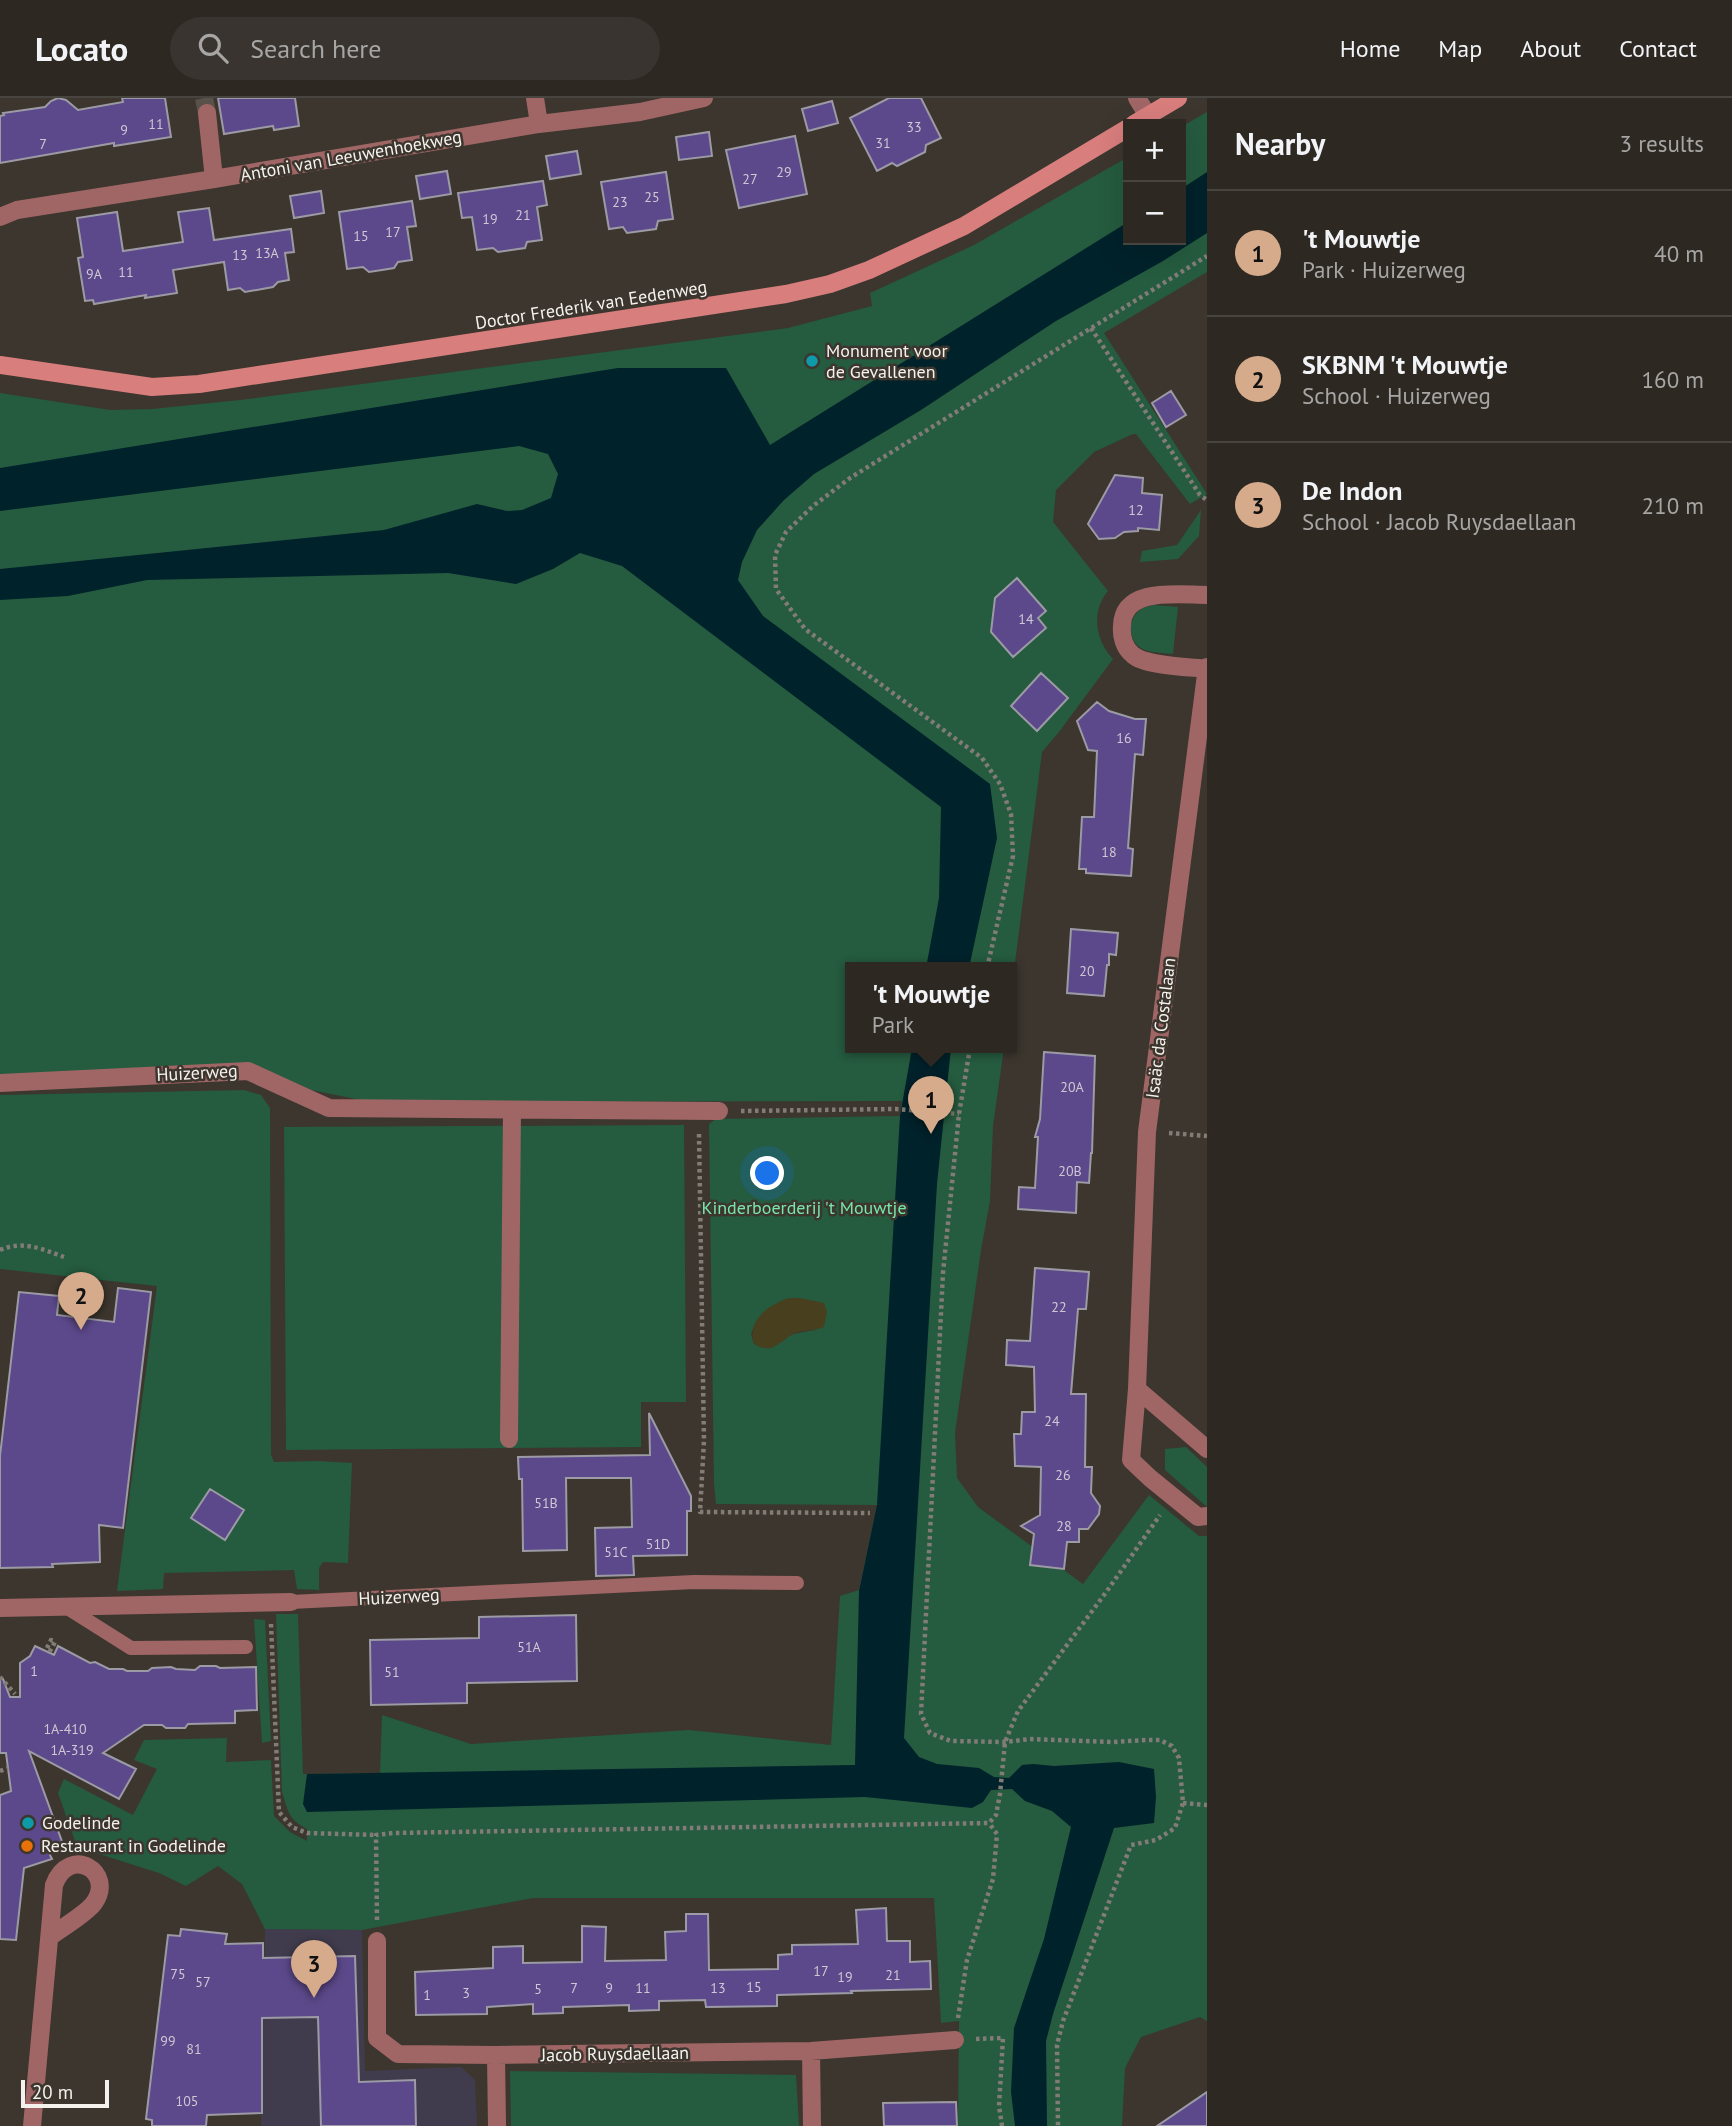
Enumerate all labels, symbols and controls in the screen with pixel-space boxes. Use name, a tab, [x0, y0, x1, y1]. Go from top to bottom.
search box	[170, 17, 660, 80]
text: Locato	[35, 27, 128, 70]
icon: search	[194, 29, 232, 67]
text: Search here	[250, 32, 381, 65]
text: Home	[1340, 33, 1400, 64]
text: Map	[1438, 33, 1482, 64]
text: About	[1520, 33, 1581, 64]
text: Contact	[1619, 33, 1697, 64]
house number: 11	[148, 115, 164, 133]
house number: 33	[906, 118, 922, 136]
map controls	[1123, 119, 1186, 245]
button: +	[1123, 119, 1186, 182]
house number: 9	[120, 121, 128, 139]
text: Nearby	[1235, 124, 1325, 163]
street label: Antoni van Leeuwenhoekweg	[238, 125, 463, 186]
text: 3 results	[1620, 129, 1704, 158]
house number: 31	[875, 134, 891, 152]
house number: 7	[39, 135, 47, 153]
house number: 29	[776, 163, 792, 181]
house number: 27	[742, 170, 758, 188]
button: −	[1123, 182, 1186, 245]
house number: 25	[644, 188, 660, 206]
house number: 23	[612, 193, 628, 211]
house number: 21	[515, 206, 531, 224]
house number: 19	[482, 210, 498, 228]
text: 't Mouwtje	[1302, 222, 1420, 255]
house number: 17	[385, 223, 401, 241]
house number: 15	[353, 227, 369, 245]
text: 1	[1251, 239, 1265, 268]
text: 40 m	[1654, 239, 1704, 268]
house number: 13A	[255, 244, 280, 262]
house number: 13	[232, 246, 248, 264]
text: Park · Huizerweg	[1302, 255, 1466, 284]
house number: 11	[118, 263, 134, 281]
house number: 9A	[86, 265, 103, 283]
street label: Doctor Frederik van Eedenweg	[473, 275, 708, 334]
place label: Monument voor de Gevallenen	[826, 339, 948, 383]
text: SKBNM 't Mouwtje	[1302, 348, 1508, 381]
marker: Monument voor de Gevallenen	[804, 353, 820, 369]
text: 2	[1251, 365, 1265, 394]
text: 160 m	[1642, 365, 1704, 394]
text: School · Huizerweg	[1302, 381, 1491, 410]
text: De Indon	[1302, 474, 1402, 507]
text: 3	[1251, 491, 1265, 520]
text: 210 m	[1642, 491, 1704, 520]
house number: 12	[1128, 501, 1144, 519]
text: School · Jacob Ruysdaellaan	[1302, 507, 1576, 536]
house number: 14	[1018, 610, 1034, 628]
house number: 16	[1116, 729, 1132, 747]
house number: 18	[1101, 843, 1117, 861]
street label: Isaäc da Costalaan	[1140, 956, 1181, 1100]
popup	[845, 962, 1017, 1053]
house number: 20	[1079, 962, 1095, 980]
text: 't Mouwtje	[872, 977, 990, 1010]
text: Park	[872, 1010, 914, 1039]
street label: Huizerweg	[156, 1059, 238, 1086]
pin: 1	[908, 1076, 954, 1134]
house number: 20A	[1060, 1078, 1085, 1096]
your location	[750, 1156, 784, 1190]
house number: 20B	[1058, 1162, 1082, 1180]
park label: Kinderboerderij 't Mouwtje	[701, 1196, 907, 1219]
pin: 2	[58, 1272, 104, 1330]
house number: 22	[1051, 1298, 1067, 1316]
house number: 24	[1044, 1412, 1060, 1430]
house number: 26	[1055, 1466, 1071, 1484]
house number: 51B	[534, 1494, 558, 1512]
house number: 28	[1056, 1517, 1072, 1535]
house number: 51D	[646, 1535, 670, 1553]
house number: 51C	[604, 1543, 628, 1561]
street label: Huizerweg	[358, 1583, 440, 1610]
house number: 51A	[517, 1638, 542, 1656]
house number: 1	[30, 1662, 38, 1680]
house number: 51	[384, 1663, 400, 1681]
house number: 1A-410	[43, 1720, 87, 1738]
house number: 1A-319	[50, 1741, 94, 1759]
place label: Godelinde	[42, 1811, 120, 1834]
marker: Godelinde	[20, 1815, 36, 1831]
place label: Restaurant in Godelinde	[41, 1834, 226, 1857]
marker: Restaurant in Godelinde	[19, 1838, 35, 1854]
pin: 3	[291, 1940, 337, 1998]
house number: 17	[813, 1962, 829, 1980]
house number: 75	[170, 1965, 186, 1983]
house number: 21	[885, 1966, 901, 1984]
house number: 19	[837, 1968, 853, 1986]
house number: 57	[195, 1973, 211, 1991]
house number: 15	[746, 1978, 762, 1996]
house number: 7	[570, 1979, 578, 1997]
house number: 9	[605, 1979, 613, 1997]
house number: 11	[635, 1979, 651, 1997]
house number: 13	[710, 1979, 726, 1997]
house number: 5	[534, 1980, 542, 1998]
house number: 3	[462, 1984, 470, 2002]
house number: 1	[423, 1986, 431, 2004]
house number: 99	[160, 2032, 176, 2050]
house number: 81	[186, 2040, 202, 2058]
street label: Jacob Ruysdaellaan	[540, 2041, 689, 2066]
scale bar	[21, 2077, 108, 2109]
text: 20 m	[32, 2080, 73, 2104]
house number: 105	[176, 2092, 198, 2110]

